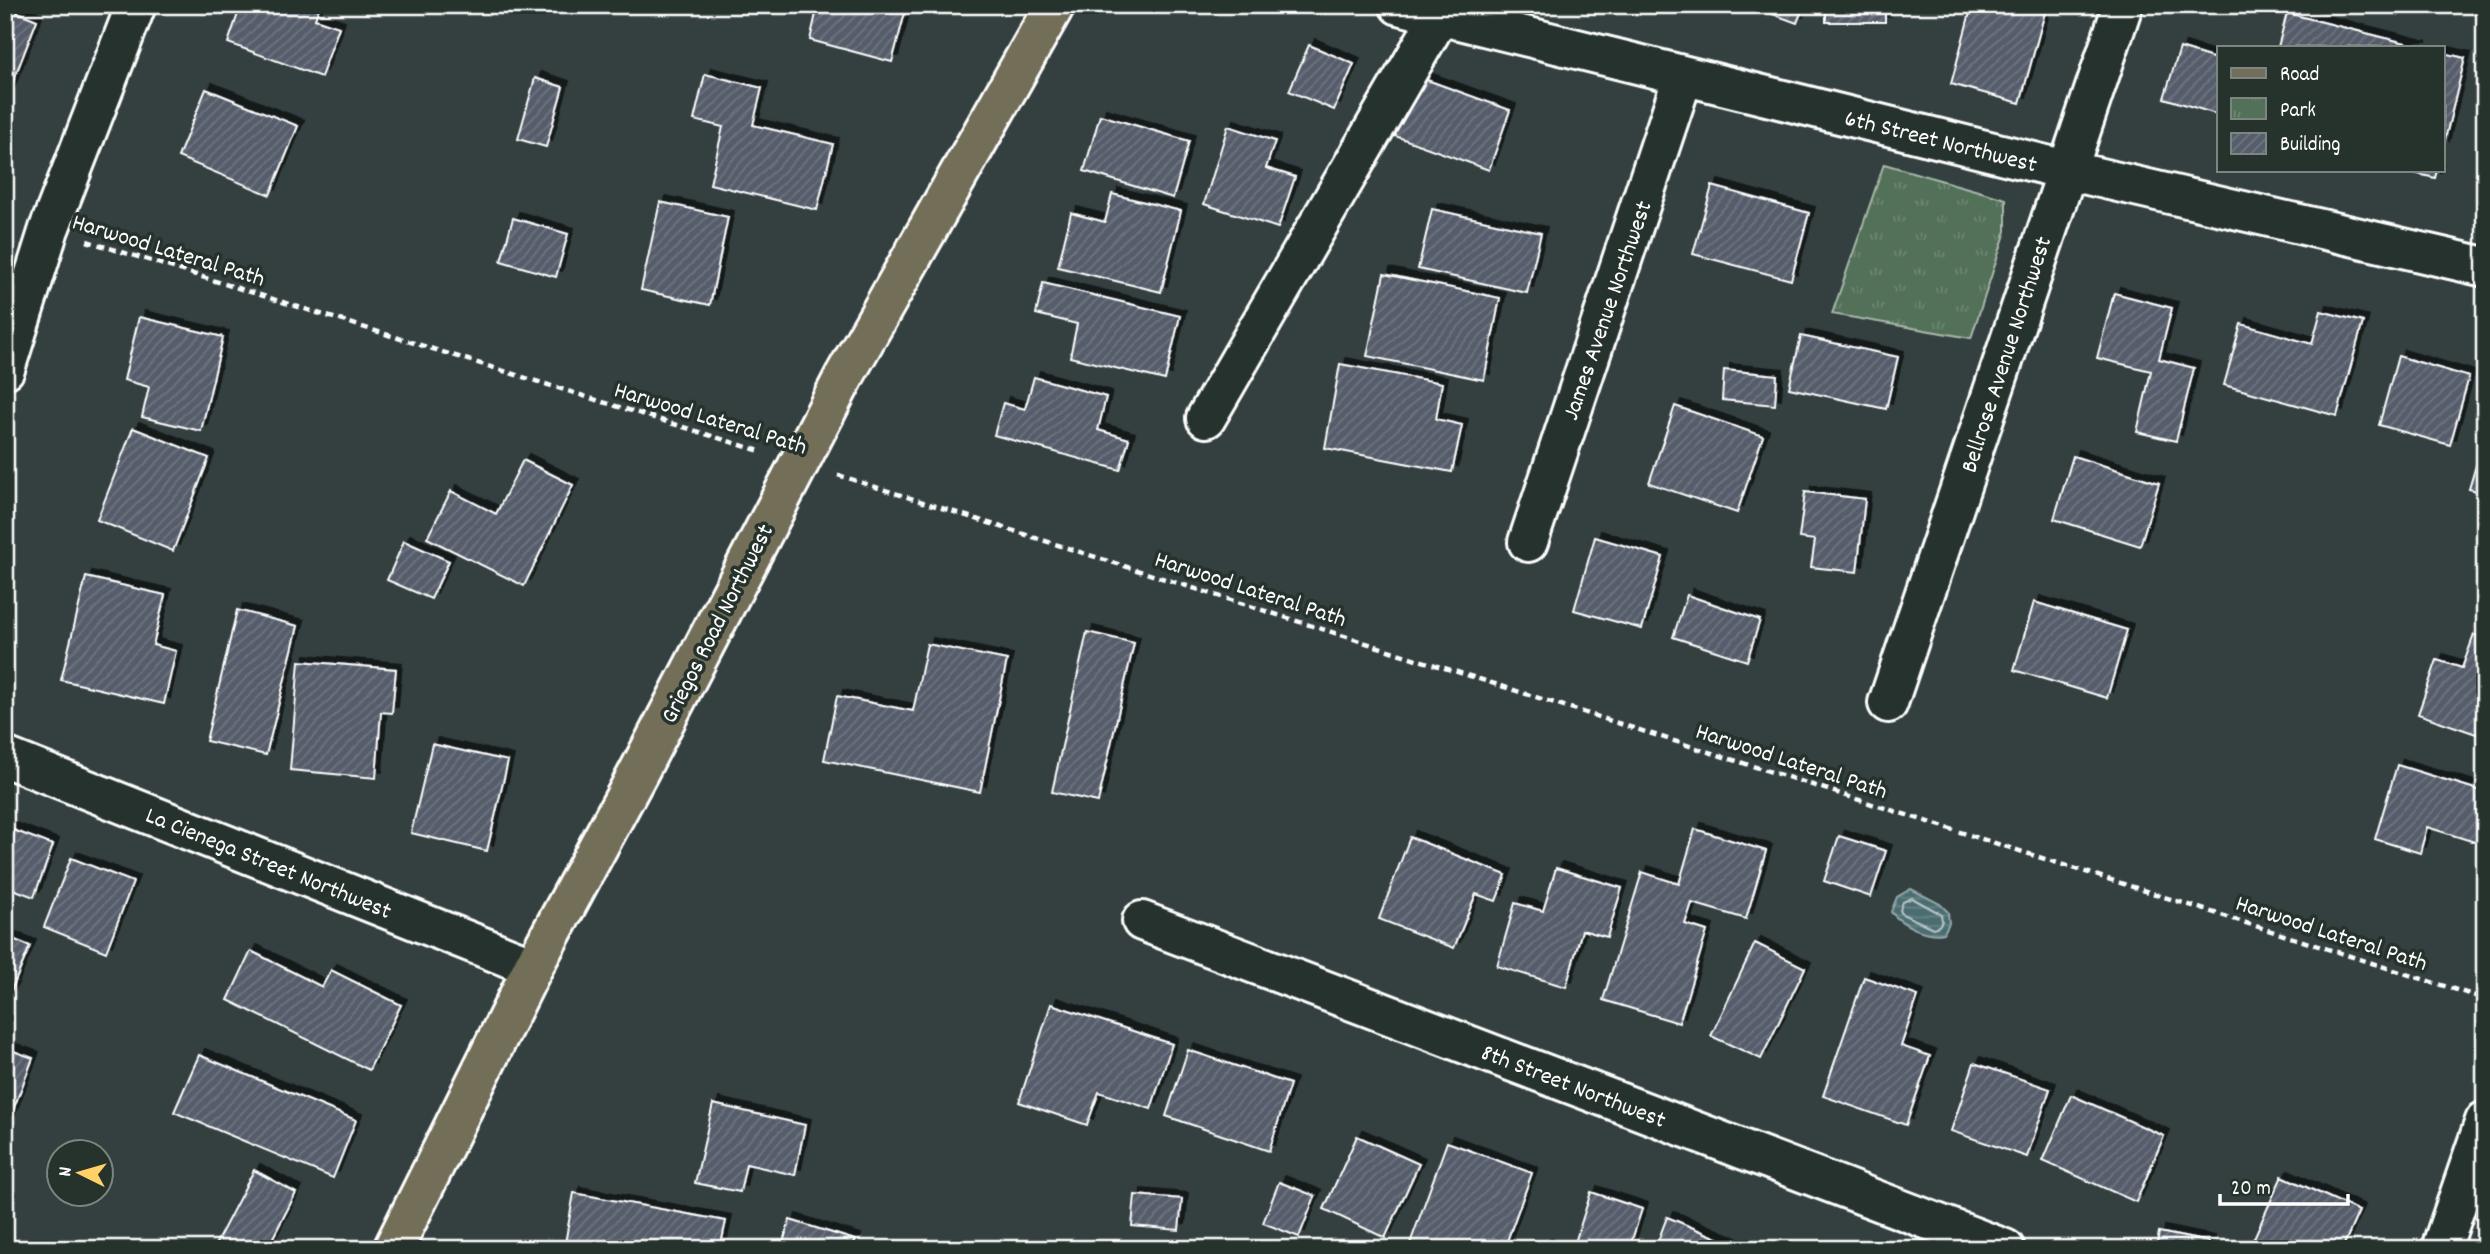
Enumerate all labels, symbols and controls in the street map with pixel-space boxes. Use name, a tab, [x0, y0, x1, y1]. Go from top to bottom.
legend	[2217, 46, 2444, 172]
text: Road	[2280, 61, 2319, 91]
text: Park	[2280, 97, 2316, 127]
street label: 6th Street Northwest	[1840, 103, 2040, 183]
text: Building	[2280, 131, 2340, 161]
street label: James Avenue Northwest	[1555, 197, 1662, 425]
street label: Harwood Lateral Path	[68, 206, 269, 297]
street label: Bellrose Avenue Northwest	[1954, 232, 2062, 477]
street label: Harwood Lateral Path	[610, 374, 811, 465]
street label: Griegos Road Northwest	[654, 519, 784, 730]
street label: Harwood Lateral Path	[1150, 544, 1350, 638]
street label: Harwood Lateral Path	[1691, 716, 1891, 810]
street label: La Cienega Street Northwest	[140, 800, 396, 930]
street label: Harwood Lateral Path	[2231, 888, 2431, 982]
street label: 8th Street Northwest	[1476, 1037, 1670, 1139]
north arrow	[46, 1138, 116, 1208]
scale bar	[2220, 1163, 2348, 1207]
text: N	[53, 1166, 80, 1178]
text: 20 m	[2231, 1175, 2271, 1205]

